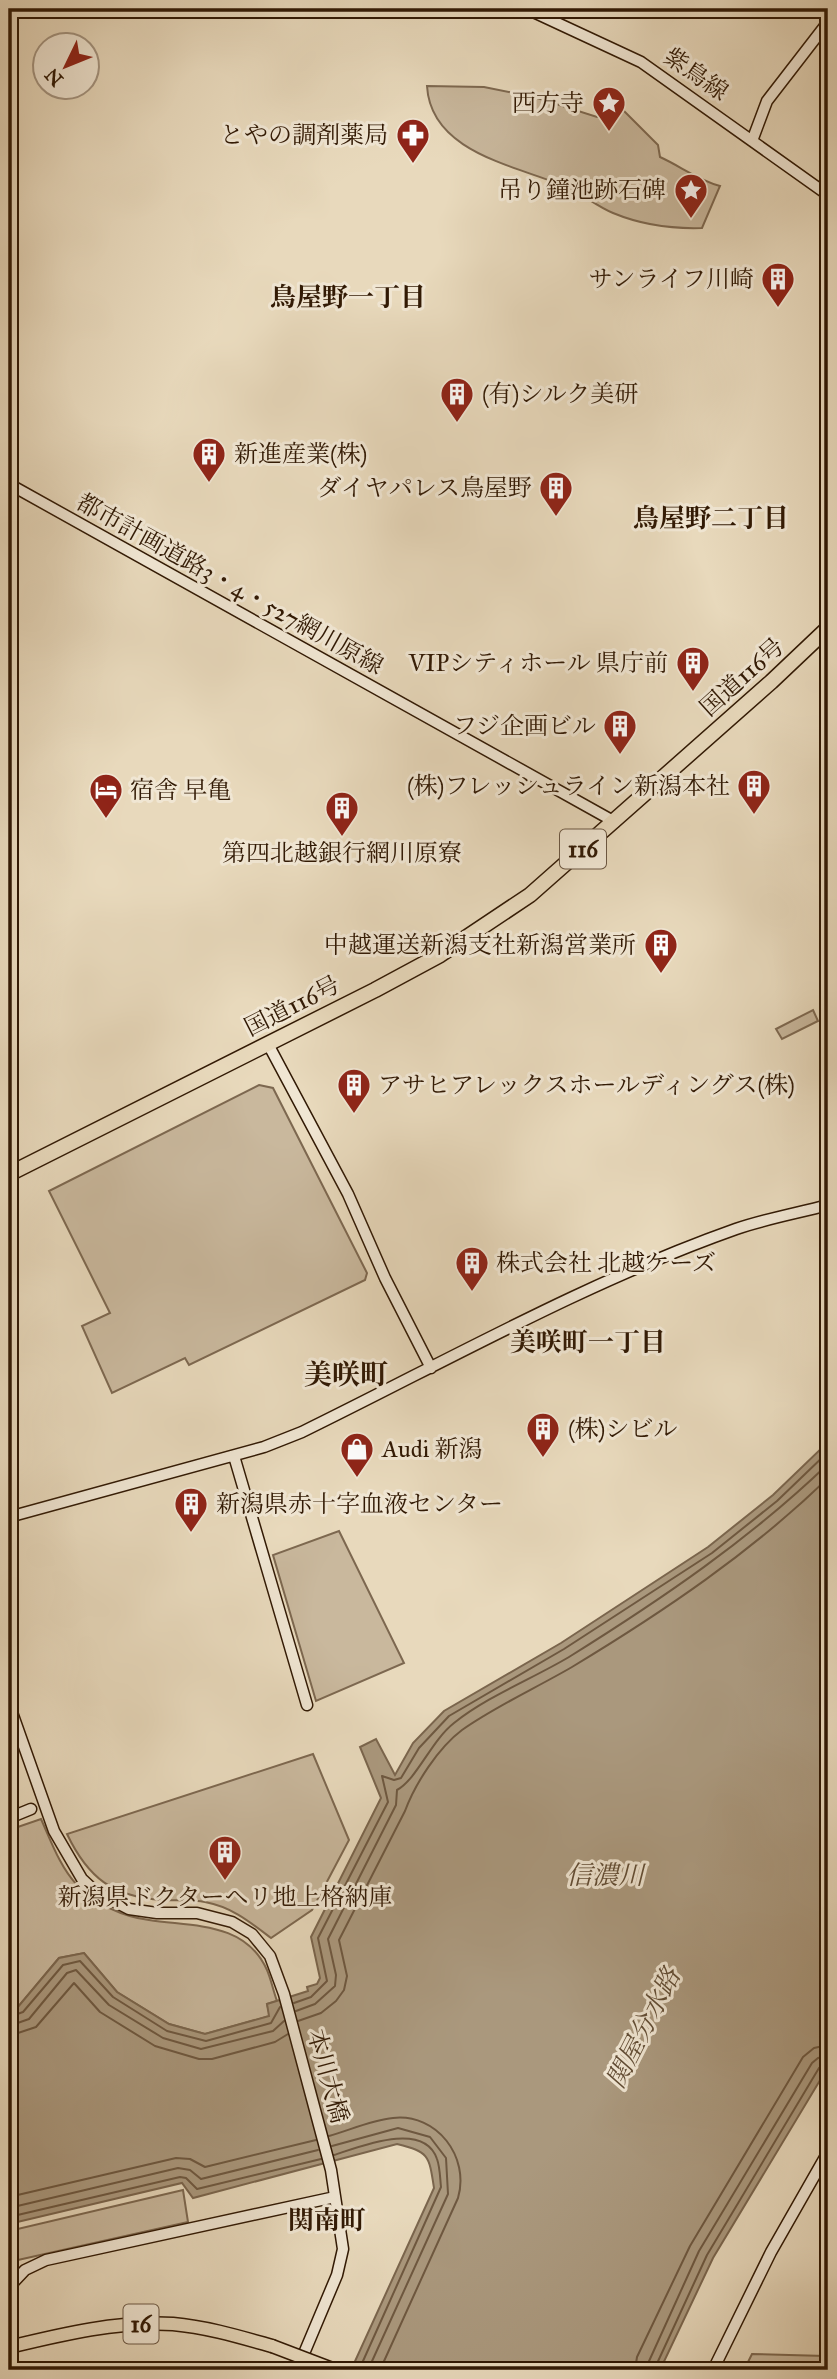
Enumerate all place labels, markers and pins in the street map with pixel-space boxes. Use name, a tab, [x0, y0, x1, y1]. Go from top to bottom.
place icon: 西方寺	[590, 84, 628, 133]
place label: 西方寺	[512, 88, 584, 118]
pharmacy icon: とやの調剤薬局	[394, 116, 432, 165]
place label: とやの調剤薬局	[220, 120, 388, 150]
place icon: 吊り鐘池跡石碑	[672, 171, 710, 220]
place label: 吊り鐘池跡石碑	[498, 175, 666, 205]
building icon: サンライフ川崎	[759, 260, 797, 309]
place label: サンライフ川崎	[589, 264, 754, 294]
building icon: (有)シルク美研	[438, 375, 476, 424]
place label: (有)シルク美研	[482, 379, 638, 409]
building icon: 新進産業(株)	[190, 435, 228, 484]
place label: 新進産業(株)	[234, 439, 367, 469]
building icon: ダイヤパレス鳥屋野	[537, 469, 575, 518]
place label: ダイヤパレス鳥屋野	[317, 473, 532, 503]
building icon: VIPシティホール 県庁前	[674, 644, 712, 693]
place label: VIPシティホール 県庁前	[408, 648, 668, 678]
building icon: フジ企画ビル	[601, 707, 639, 756]
place label: フジ企画ビル	[453, 711, 596, 741]
building icon: (株)フレッシュライン新潟本社	[735, 767, 773, 816]
hotel icon: 宿舎 早亀	[87, 771, 125, 820]
place label: (株)フレッシュライン新潟本社	[407, 771, 730, 801]
place label: 宿舎 早亀	[130, 775, 231, 805]
building icon: 第四北越銀行網川原寮	[323, 789, 361, 838]
place label: 第四北越銀行網川原寮	[222, 838, 462, 868]
building icon: 中越運送新潟支社新潟営業所	[642, 926, 680, 975]
place label: 中越運送新潟支社新潟営業所	[324, 930, 636, 960]
building icon: アサヒアレックスホールディングス(株)	[335, 1066, 373, 1115]
place label: アサヒアレックスホールディングス(株)	[378, 1070, 795, 1100]
building icon: 株式会社 北越ケーズ	[453, 1244, 491, 1293]
place label: 株式会社 北越ケーズ	[496, 1248, 716, 1278]
building icon: (株)シビル	[524, 1410, 562, 1459]
place label: (株)シビル	[568, 1414, 677, 1444]
shop icon: Audi 新潟	[338, 1430, 376, 1479]
place label: Audi 新潟	[381, 1434, 483, 1464]
building icon: 新潟県赤十字血液センター	[172, 1485, 210, 1534]
place label: 新潟県赤十字血液センター	[216, 1489, 503, 1519]
building icon: 新潟県ドクターヘリ地上格納庫	[206, 1833, 244, 1882]
place label: 新潟県ドクターヘリ地上格納庫	[57, 1882, 393, 1912]

